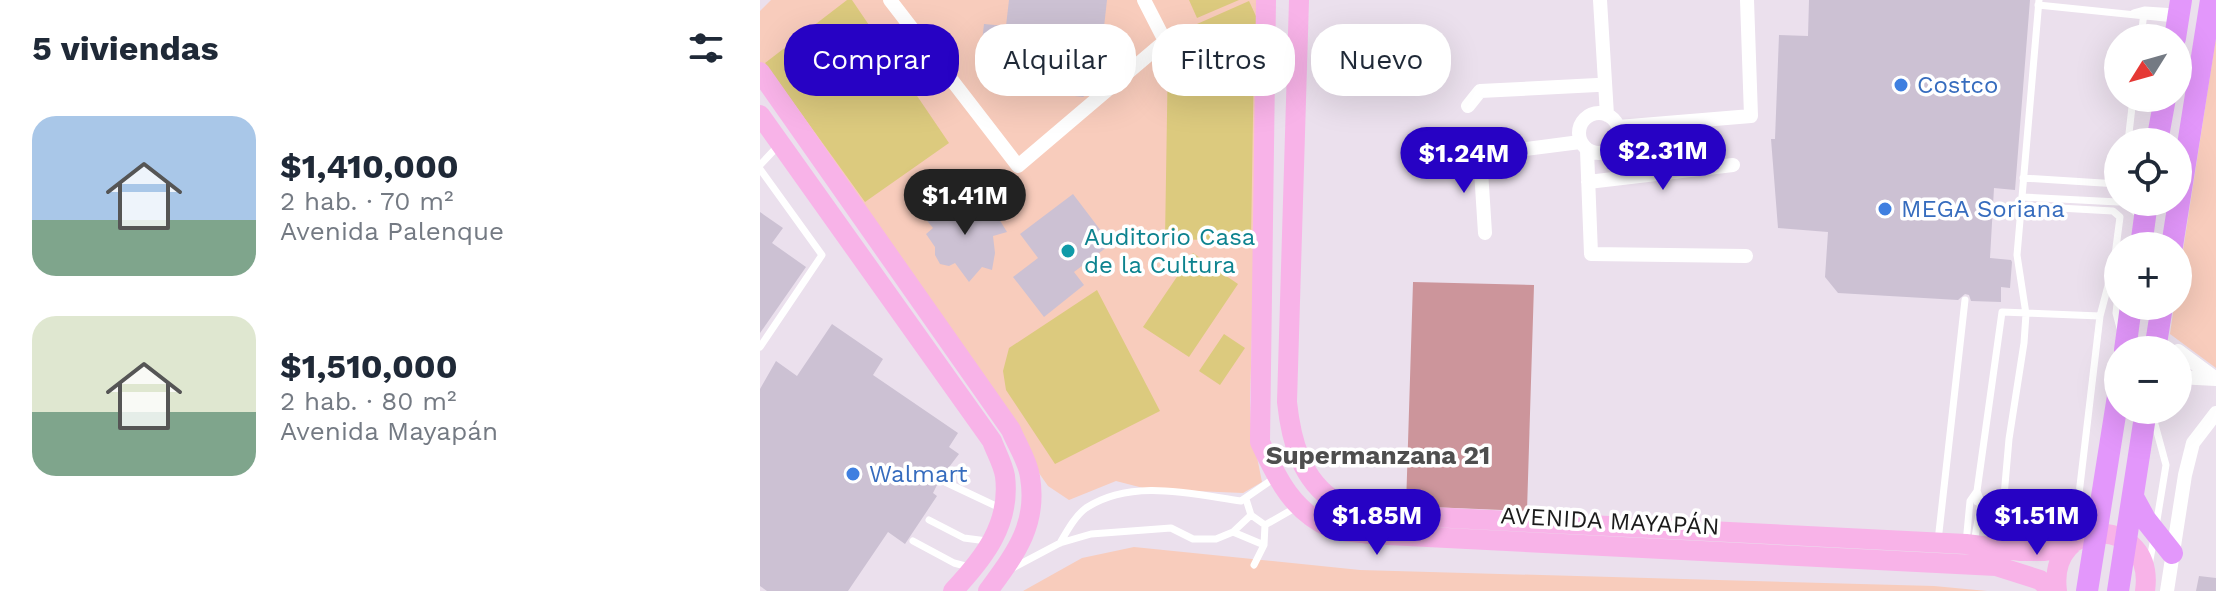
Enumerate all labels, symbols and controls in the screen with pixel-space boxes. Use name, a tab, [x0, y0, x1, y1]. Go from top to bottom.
chip: Comprar	[784, 24, 959, 96]
chip: Alquilar	[975, 24, 1136, 96]
chip: Filtros	[1152, 24, 1295, 96]
chip: Nuevo	[1311, 24, 1451, 96]
north arrow	[2104, 24, 2192, 112]
map controls	[2104, 24, 2192, 424]
icon: filters	[684, 26, 728, 70]
text: 5 viviendas	[32, 28, 219, 68]
place label: Costco	[1917, 71, 1998, 99]
marker: Costco	[1892, 76, 1910, 94]
pin: $2.31M	[1598, 124, 1728, 192]
pin: $1.24M	[1399, 127, 1529, 195]
button: locate	[2104, 128, 2192, 216]
text: $2.31M	[1618, 135, 1708, 165]
text: $1.24M	[1418, 138, 1510, 168]
text: $1,410,000	[280, 146, 459, 186]
icon: home	[96, 148, 192, 244]
pin: $1.41M	[900, 169, 1030, 237]
text: $1.41M	[922, 180, 1008, 210]
text: 2 hab. · 70 m²	[280, 186, 453, 216]
place label: MEGA Soriana	[1901, 195, 2065, 223]
marker: MEGA Soriana	[1876, 200, 1894, 218]
text: Avenida Palenque	[280, 216, 504, 246]
place label: Auditorio Casa de la Cultura	[1084, 223, 1255, 279]
button: +	[2104, 232, 2192, 320]
marker: Auditorio Casa de la Cultura	[1059, 242, 1077, 260]
button: −	[2104, 336, 2192, 424]
text: $1,510,000	[280, 346, 458, 386]
icon: home	[96, 348, 192, 444]
text: 2 hab. · 80 m²	[280, 386, 456, 416]
text: Avenida Mayapán	[280, 416, 498, 446]
district label: Supermanzana 21	[1266, 440, 1490, 470]
place label: Walmart	[869, 460, 968, 488]
marker: Walmart	[844, 465, 862, 483]
pin: $1.85M	[1312, 489, 1442, 557]
pin: $1.51M	[1972, 489, 2102, 557]
text: $1.85M	[1332, 500, 1422, 530]
text: $1.51M	[1994, 500, 2080, 530]
street label: AVENIDA MAYAPÁN	[1500, 501, 1720, 541]

